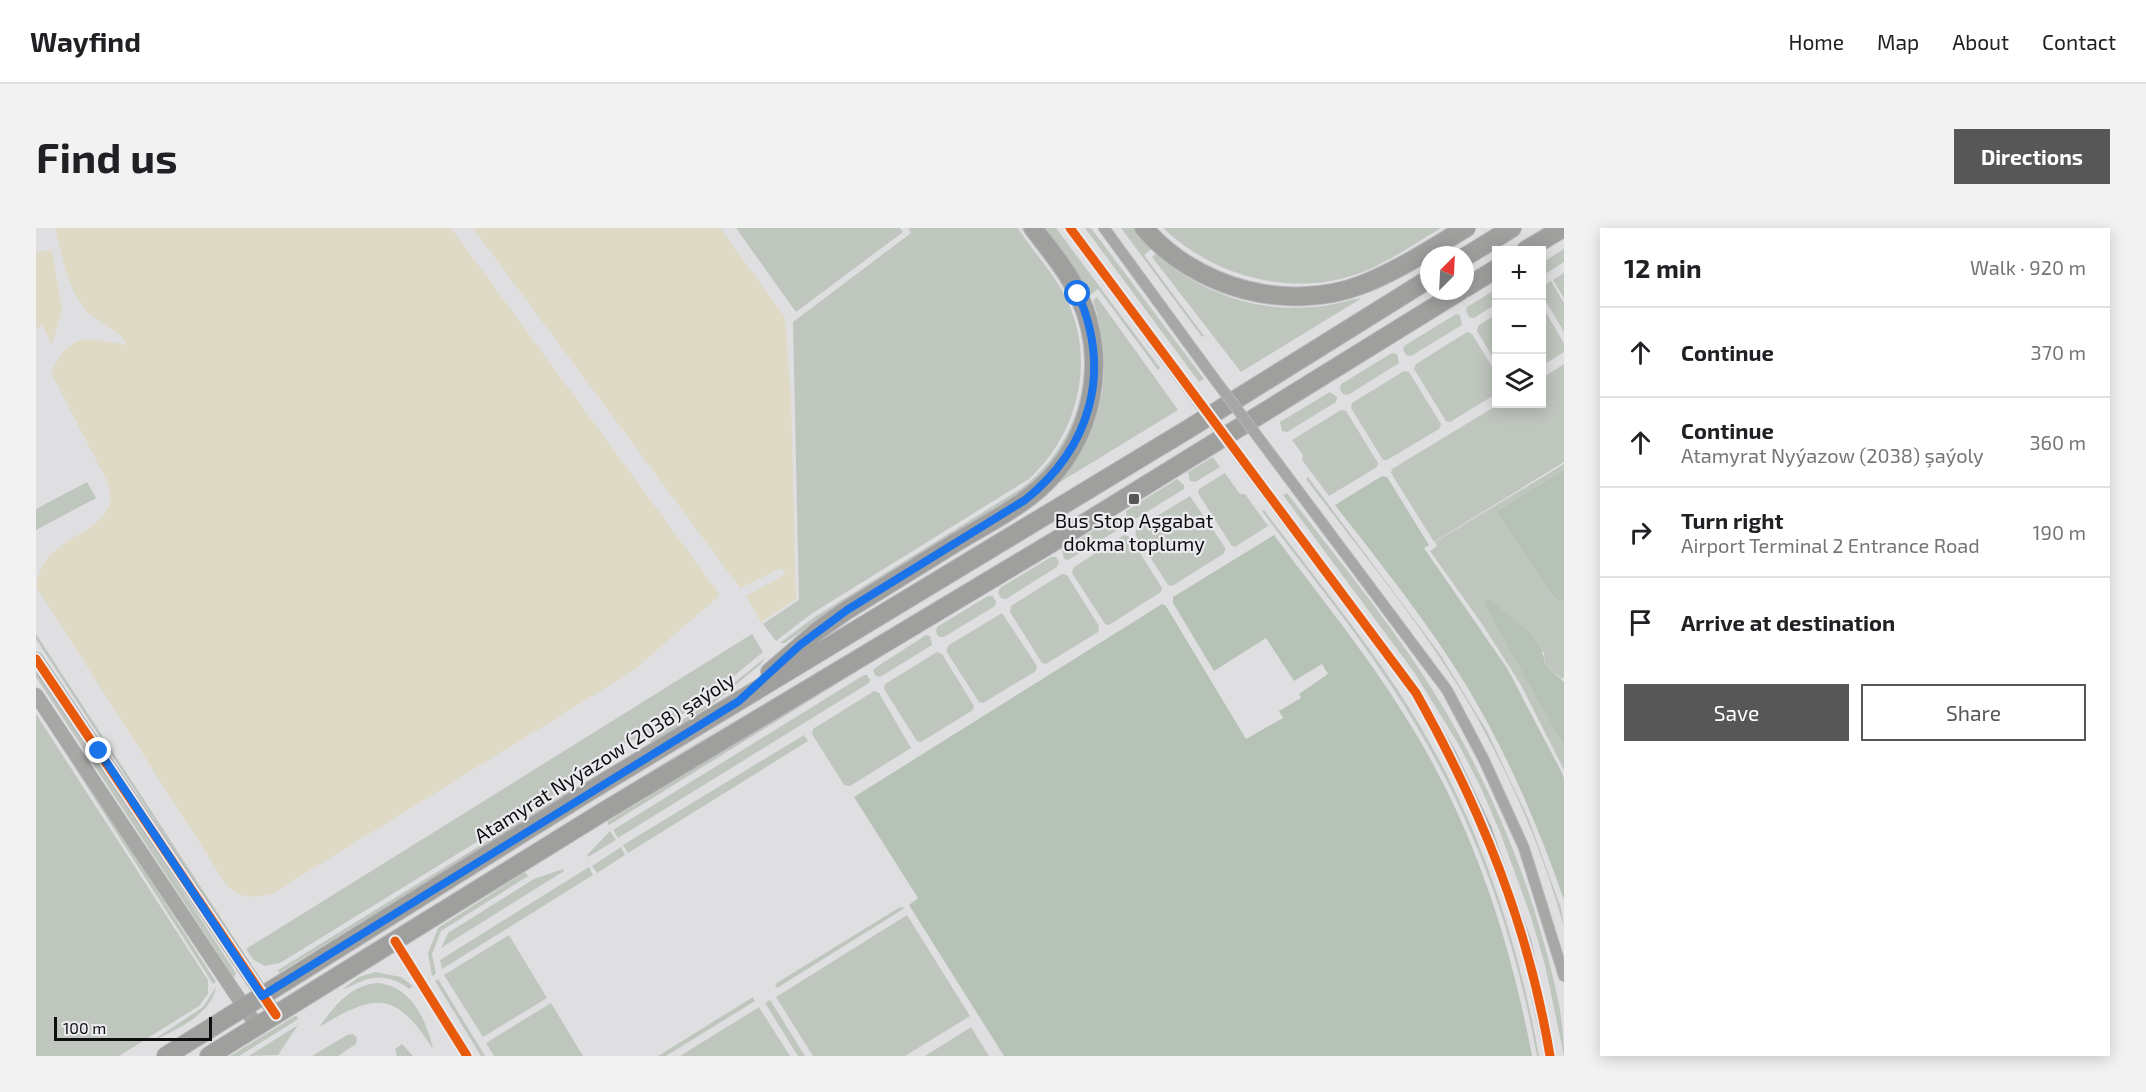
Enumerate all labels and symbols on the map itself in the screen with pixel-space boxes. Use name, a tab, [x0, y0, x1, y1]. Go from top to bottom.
north arrow	[1420, 246, 1474, 300]
route start	[1064, 280, 1090, 306]
marker: Bus Stop Aşgabat dokma toplumy	[1127, 492, 1141, 506]
place label: Bus Stop Aşgabat dokma toplumy	[1055, 508, 1214, 555]
street label: Atamyrat Nyýazow (2038) şaýoly	[469, 666, 740, 848]
route end	[85, 737, 111, 763]
scale bar	[54, 1014, 212, 1042]

